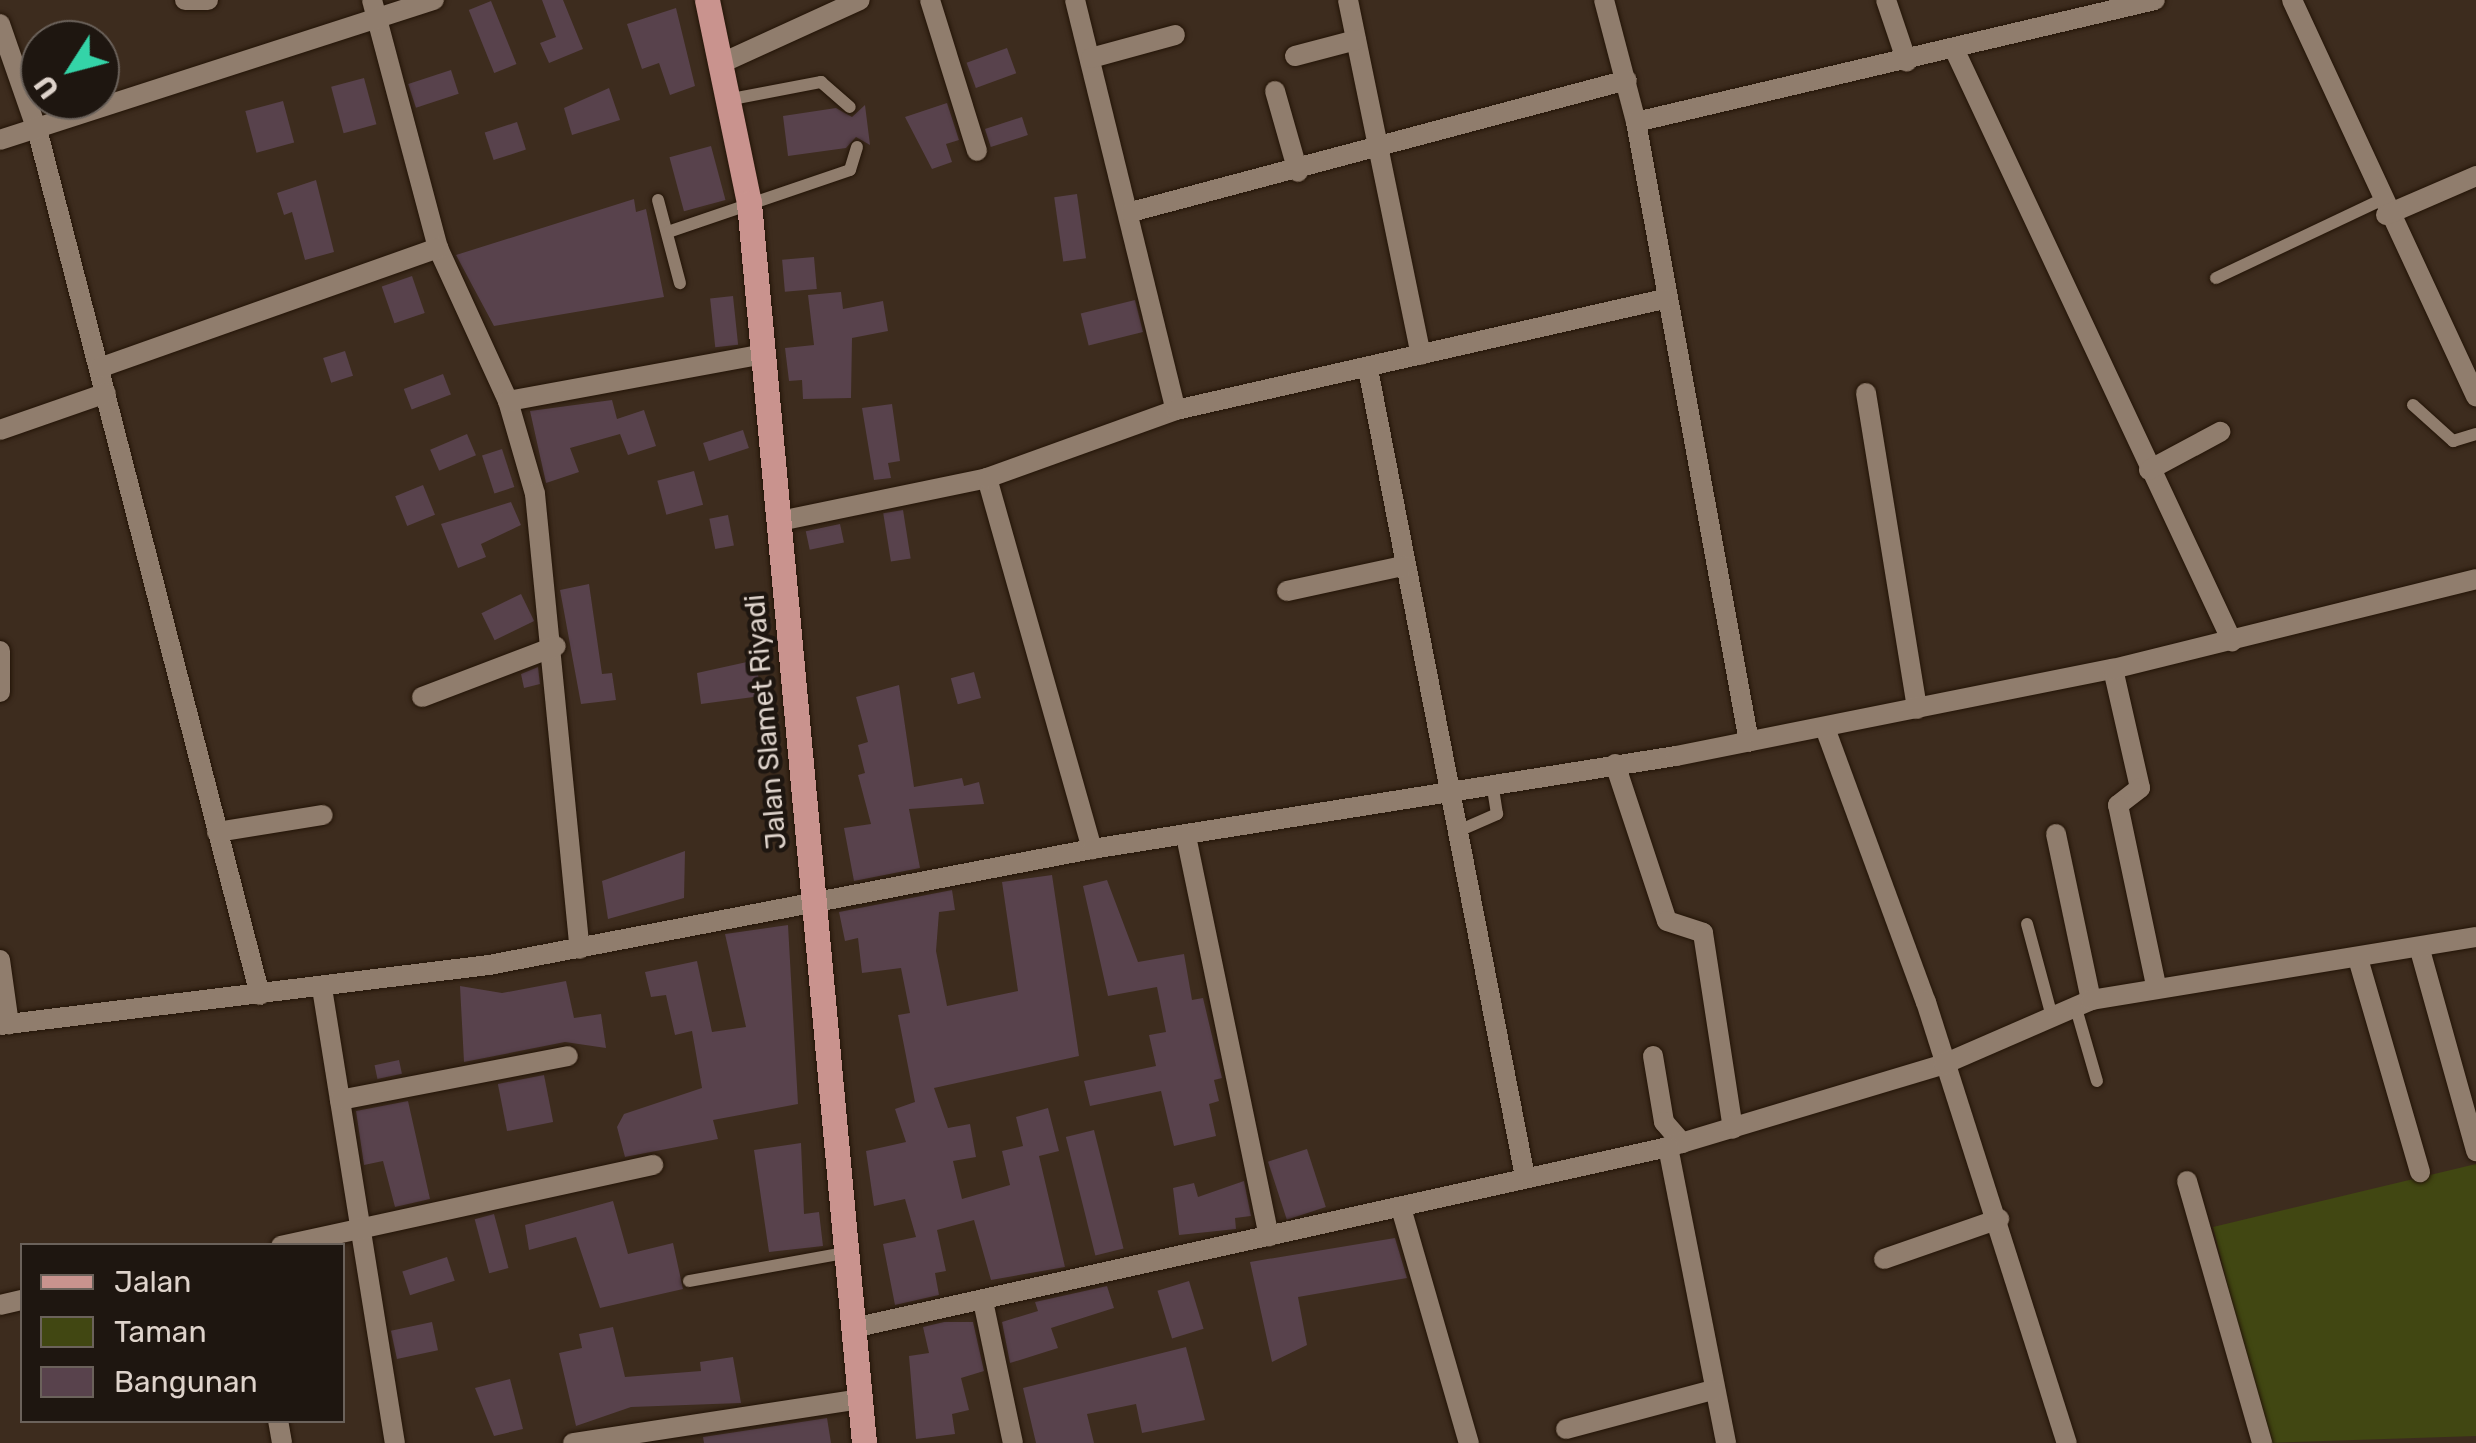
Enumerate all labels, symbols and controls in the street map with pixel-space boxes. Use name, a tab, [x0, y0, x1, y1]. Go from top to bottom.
north arrow	[20, 20, 120, 120]
text: U	[28, 69, 66, 105]
street label: Jalan Slamet Riyadi	[738, 593, 794, 851]
legend	[20, 1243, 345, 1423]
text: Jalan	[114, 1264, 192, 1300]
text: Taman	[114, 1314, 207, 1350]
text: Bangunan	[114, 1364, 258, 1400]

